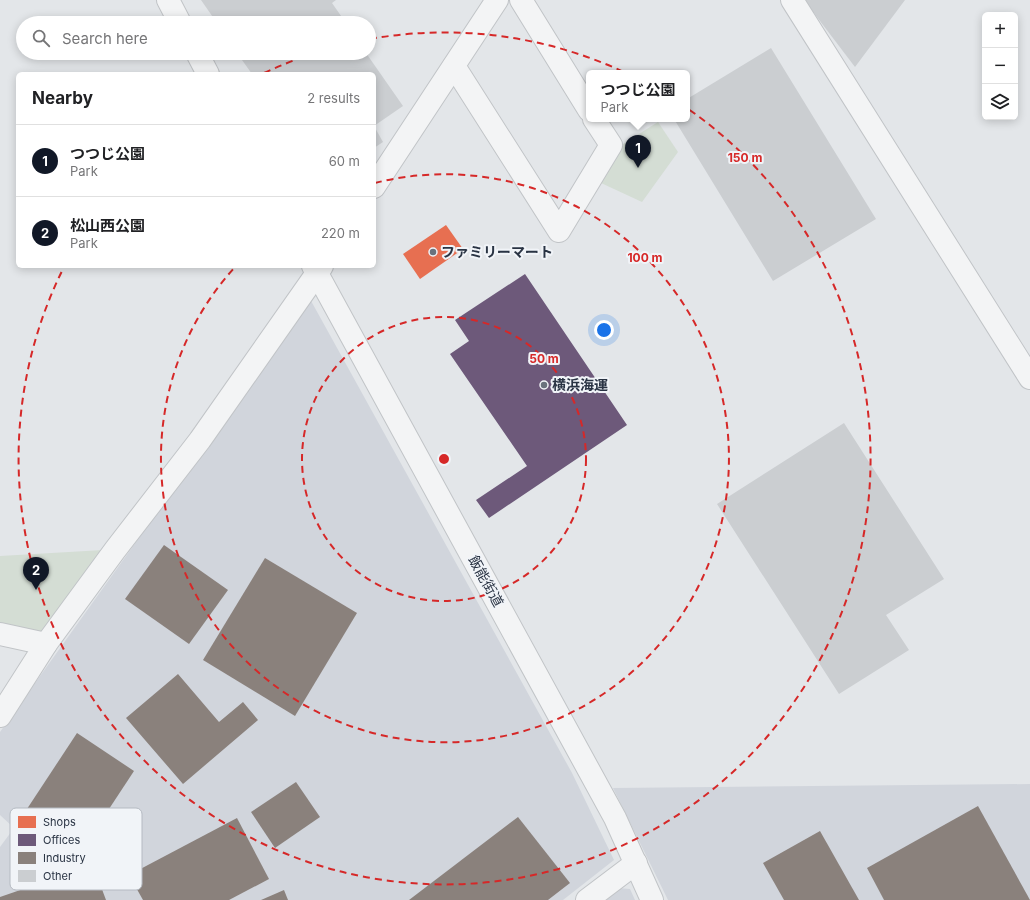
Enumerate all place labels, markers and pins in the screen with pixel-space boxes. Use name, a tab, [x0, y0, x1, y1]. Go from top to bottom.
pin: 1	[625, 135, 651, 168]
place label: ファミリーマート	[441, 243, 553, 260]
marker: ファミリーマート	[428, 247, 438, 257]
place label: 横浜海運	[552, 376, 608, 393]
marker: 横浜海運	[539, 380, 549, 390]
centre of rings	[437, 452, 451, 466]
pin: 2	[23, 557, 49, 590]

